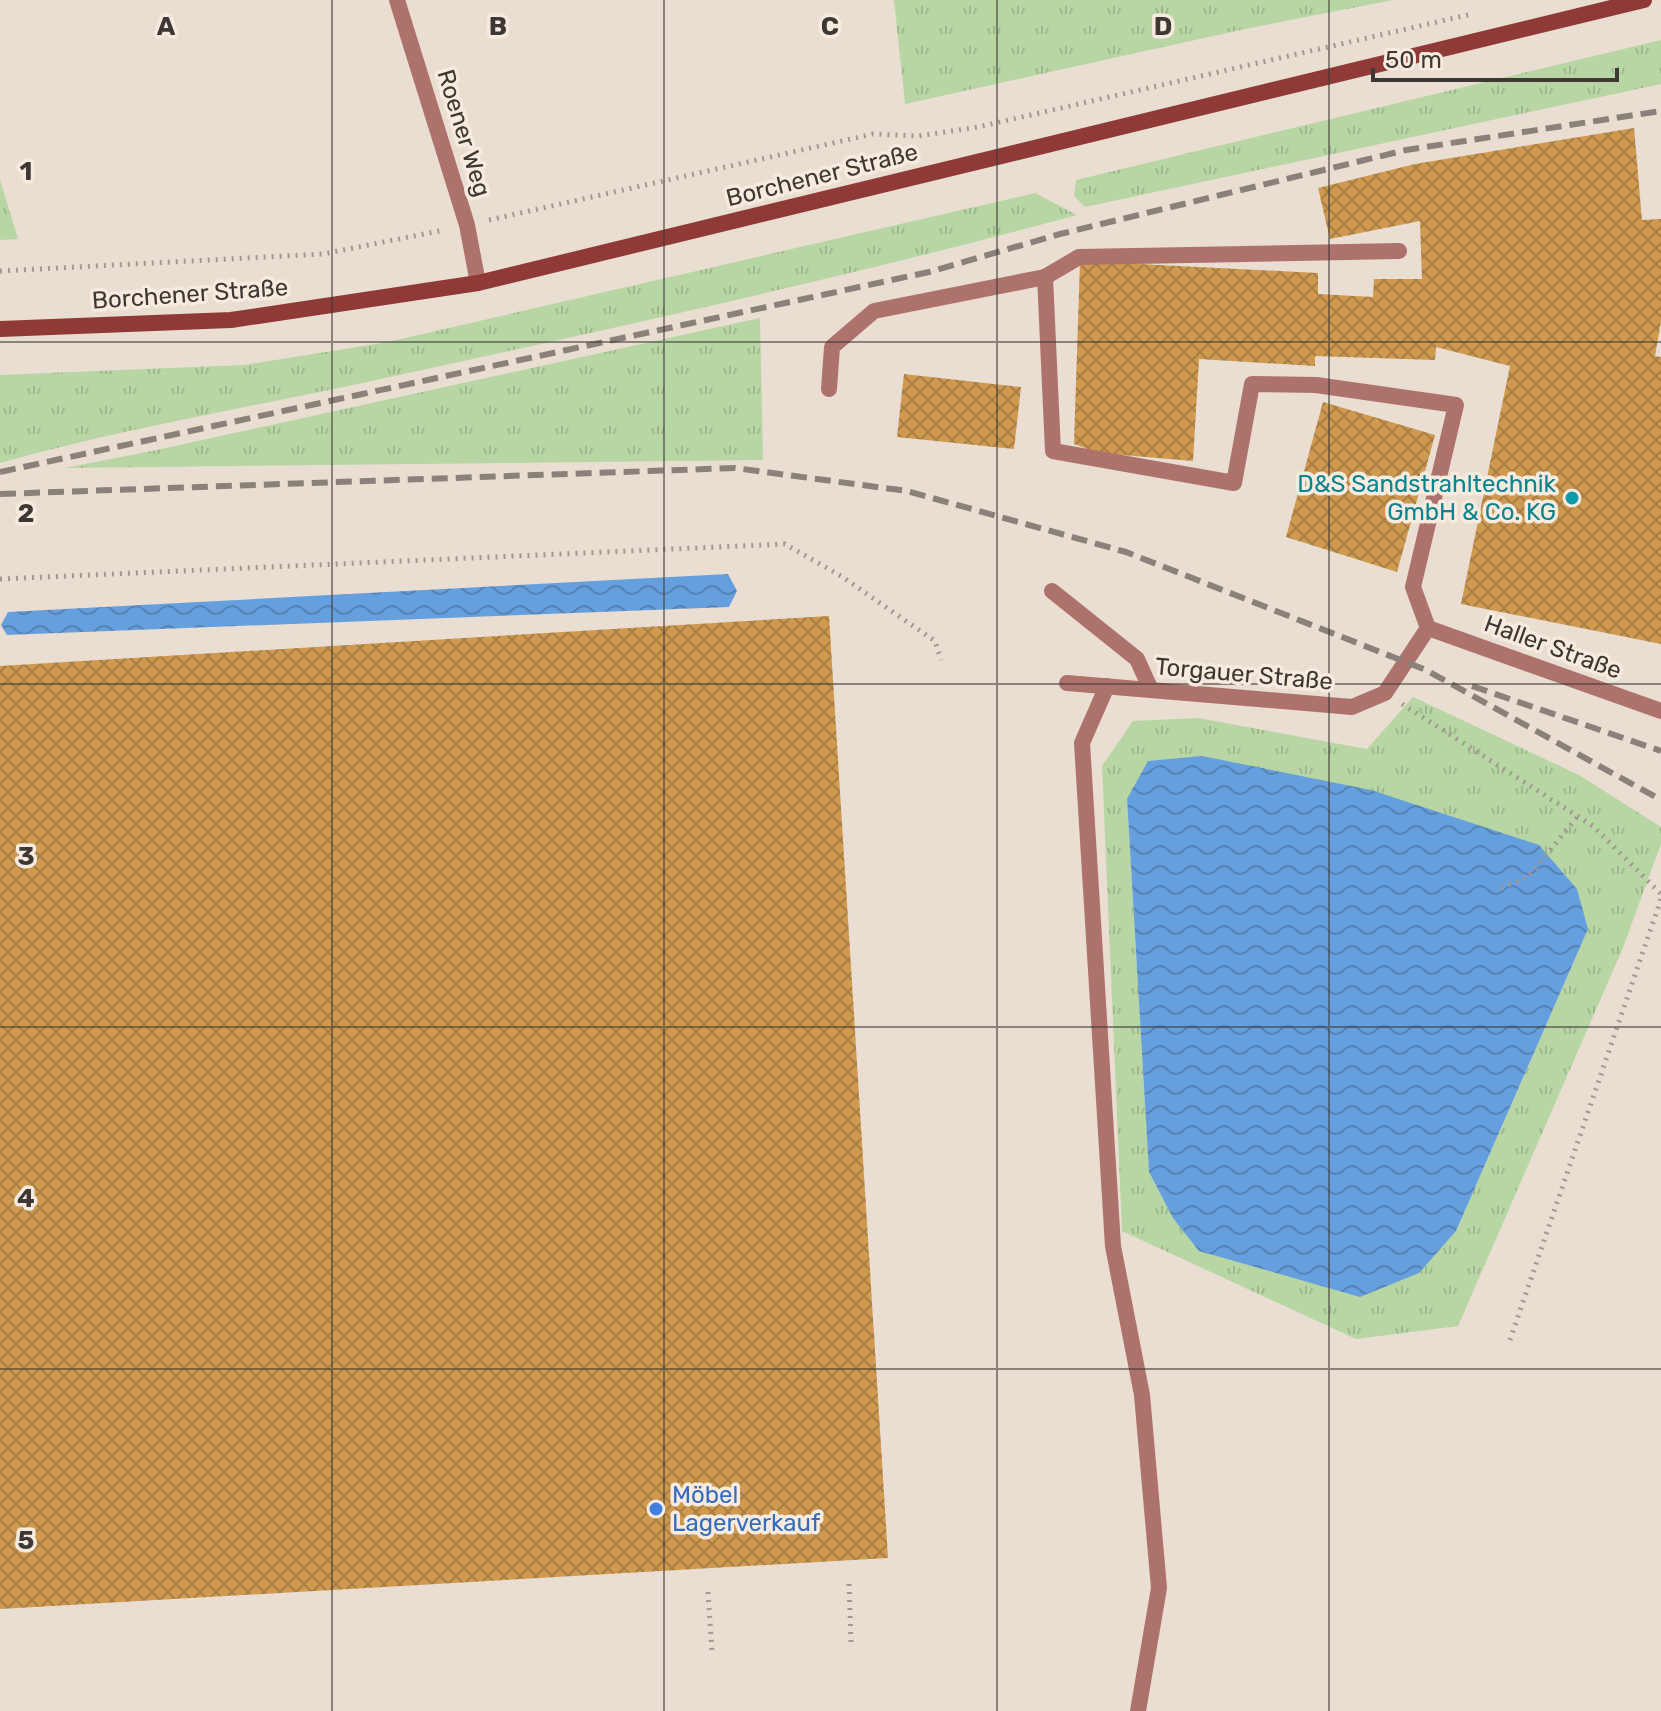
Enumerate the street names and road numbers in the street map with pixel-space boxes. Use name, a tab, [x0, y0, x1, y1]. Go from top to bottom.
street label: Roener Weg	[431, 66, 497, 200]
street label: Borchener Straße	[723, 138, 921, 212]
street label: Borchener Straße	[91, 273, 289, 315]
street label: Haller Straße	[1481, 609, 1625, 685]
street label: Torgauer Straße	[1154, 652, 1334, 696]

